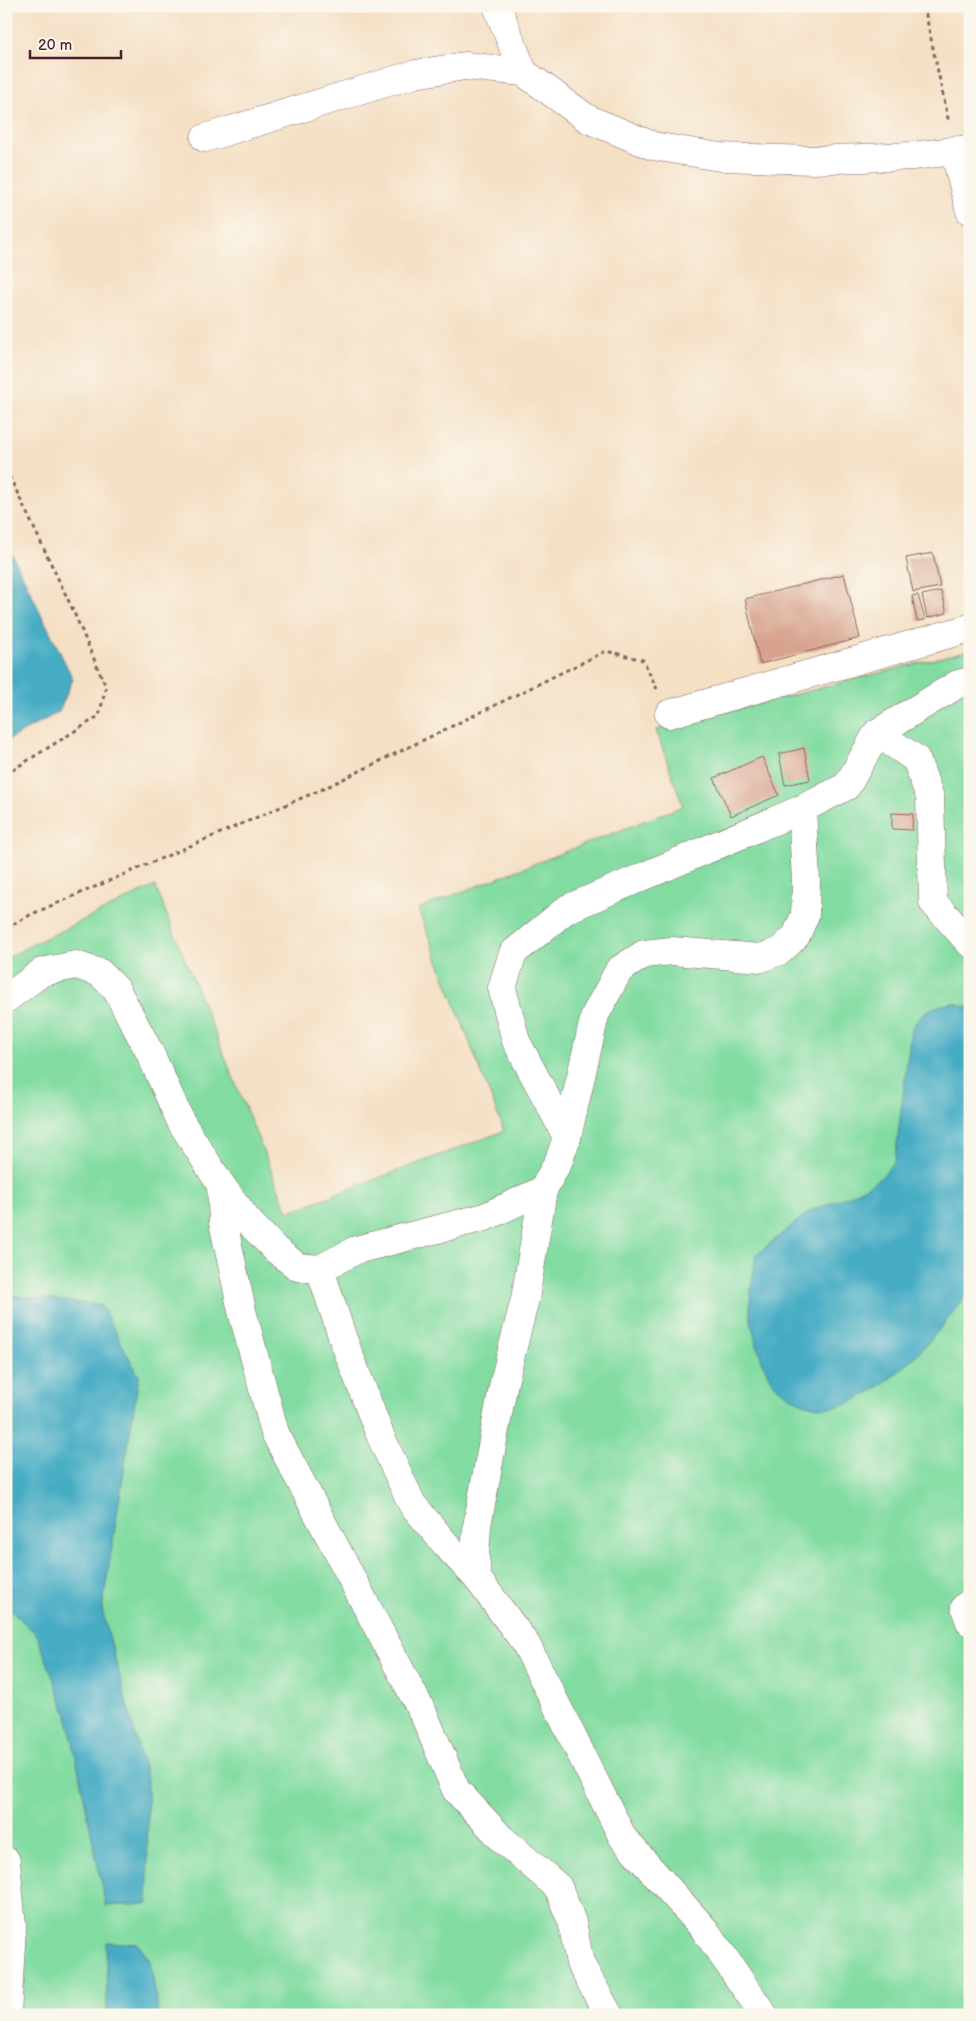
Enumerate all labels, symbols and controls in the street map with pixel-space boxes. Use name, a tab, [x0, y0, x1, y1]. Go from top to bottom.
scale bar	[30, 28, 121, 60]
text: 20 m	[38, 36, 72, 55]

